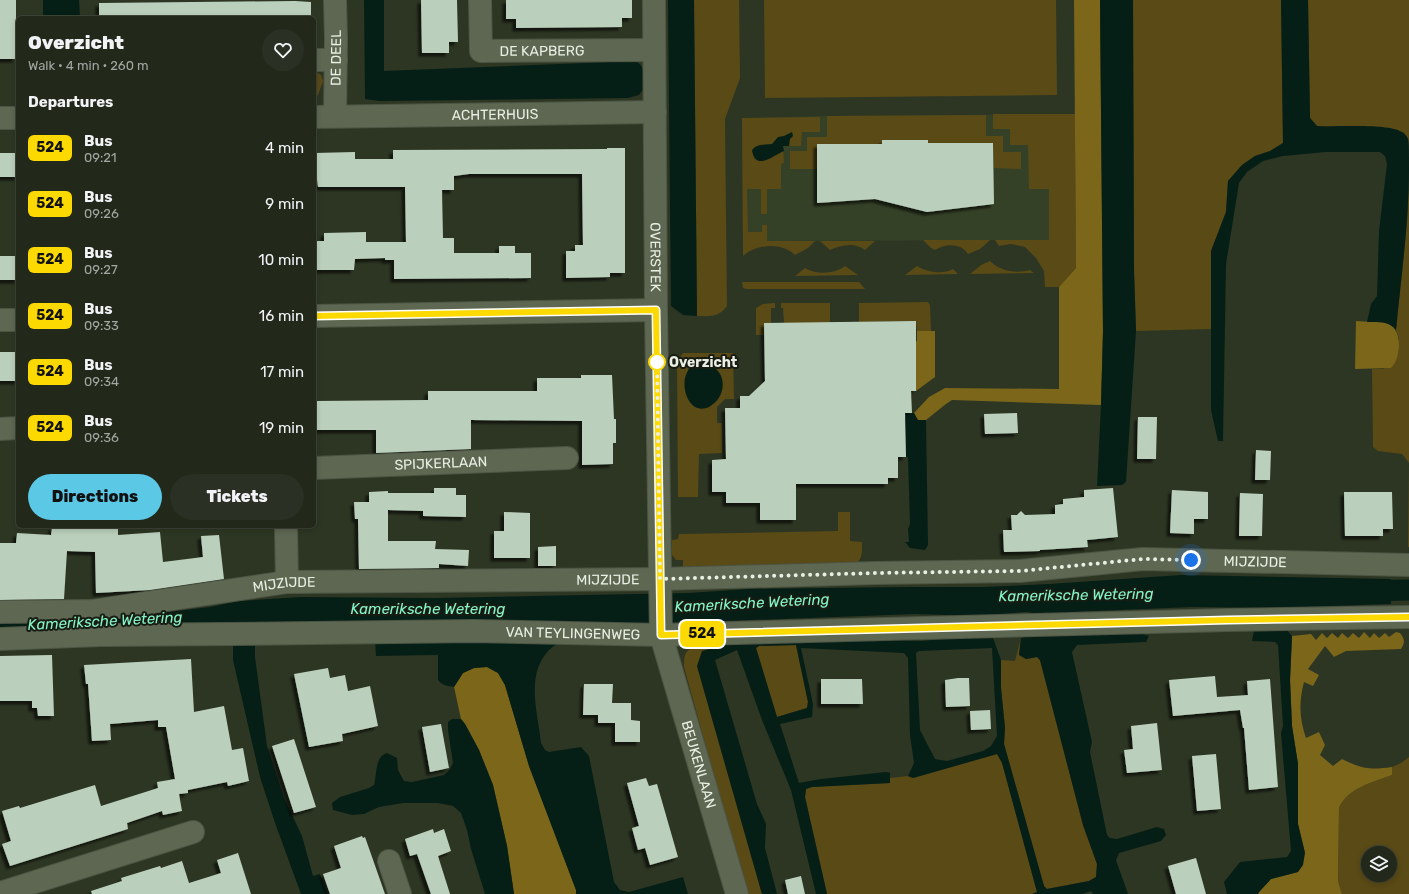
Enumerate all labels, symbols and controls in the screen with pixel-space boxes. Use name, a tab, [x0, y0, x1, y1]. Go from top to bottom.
button: heart	[262, 29, 304, 71]
street label: DE DEEL	[327, 30, 345, 86]
text: Overzicht	[28, 31, 124, 54]
street label: DE KAPBERG	[499, 42, 585, 60]
text: Walk · 4 min · 260 m	[28, 58, 149, 73]
text: Departures	[28, 93, 113, 111]
street label: ACHTERHUIS	[452, 106, 539, 124]
text: Bus	[84, 132, 112, 150]
text: 524	[36, 139, 64, 156]
text: 4 min	[265, 139, 304, 157]
text: 09:21	[84, 150, 117, 165]
text: Bus	[84, 188, 112, 206]
text: 524	[36, 195, 64, 212]
text: 9 min	[265, 195, 304, 213]
text: 09:26	[84, 206, 119, 221]
street label: OVERSTEK	[646, 222, 664, 292]
text: Bus	[84, 244, 112, 262]
text: 524	[36, 251, 64, 268]
text: 10 min	[258, 251, 304, 269]
text: 09:27	[84, 262, 118, 277]
text: Bus	[84, 300, 112, 318]
text: 524	[36, 307, 64, 324]
text: 16 min	[259, 307, 304, 325]
text: 09:33	[84, 318, 119, 333]
marker: Overzicht	[648, 353, 666, 371]
place label: Overzicht	[669, 354, 738, 371]
text: Bus	[84, 356, 112, 374]
text: 524	[36, 363, 64, 380]
text: 17 min	[260, 363, 304, 381]
text: 09:34	[84, 374, 119, 389]
text: Bus	[84, 412, 112, 430]
text: 524	[36, 419, 64, 436]
text: 19 min	[259, 419, 304, 437]
text: 09:36	[84, 430, 119, 445]
street label: SPIJKERLAAN	[394, 453, 488, 474]
button: Directions	[28, 474, 162, 520]
button: Tickets	[170, 474, 304, 520]
your location	[1181, 550, 1201, 570]
street label: MIJZIJDE	[1223, 553, 1287, 571]
street label: MIJZIJDE	[576, 571, 639, 589]
street label: MIJZIJDE	[251, 574, 315, 596]
water label: Kameriksche Wetering	[998, 585, 1154, 605]
water label: Kameriksche Wetering	[674, 590, 830, 616]
water label: Kameriksche Wetering	[350, 600, 506, 618]
water label: Kameriksche Wetering	[27, 608, 183, 634]
line badge: 524	[679, 621, 725, 647]
street label: VAN TEYLINGENWEG	[505, 624, 640, 644]
text: 524	[688, 625, 716, 642]
street label: BEUKENLAAN	[678, 719, 719, 811]
map controls	[1361, 846, 1397, 882]
button: layers	[1361, 846, 1397, 882]

